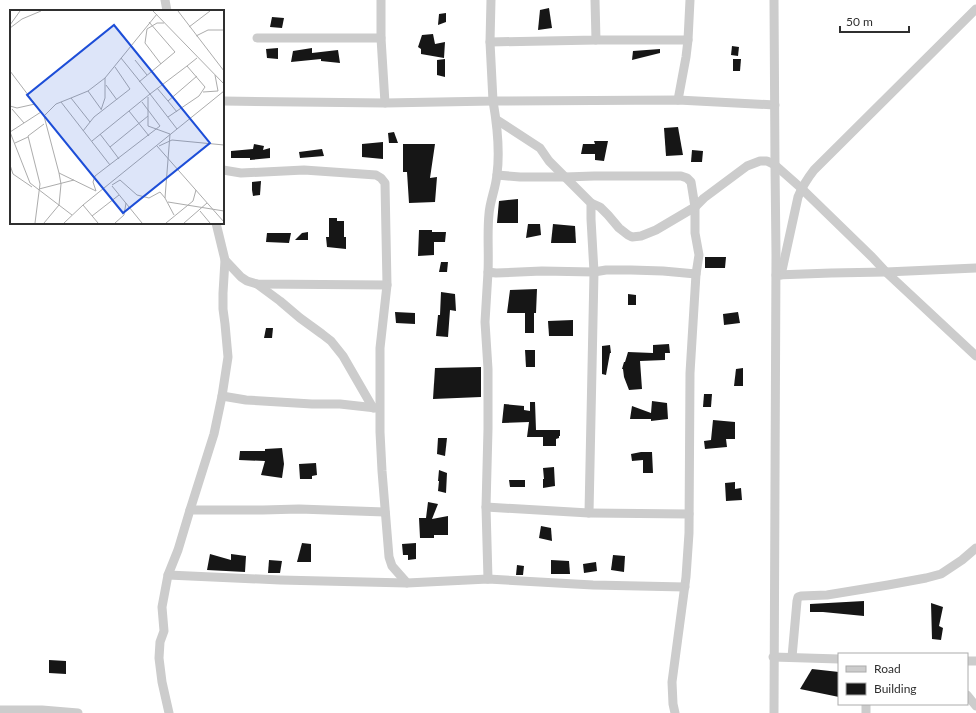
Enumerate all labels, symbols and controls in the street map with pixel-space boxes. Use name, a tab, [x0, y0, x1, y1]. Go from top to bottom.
scale bar	[840, 8, 909, 34]
inset map	[10, 10, 224, 224]
text: 50 m	[846, 14, 873, 29]
legend	[838, 653, 968, 705]
text: Road	[874, 661, 901, 676]
text: Building	[874, 681, 917, 696]

